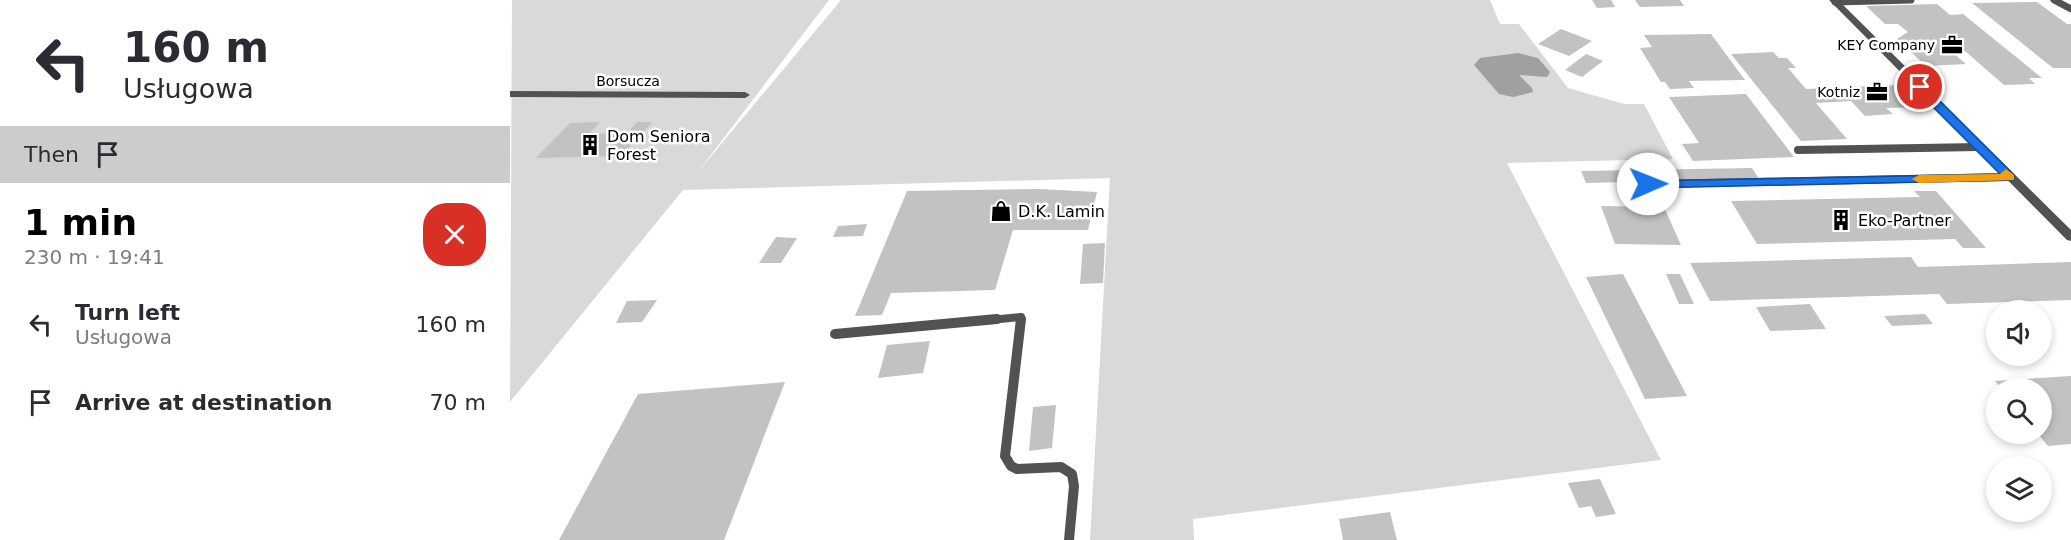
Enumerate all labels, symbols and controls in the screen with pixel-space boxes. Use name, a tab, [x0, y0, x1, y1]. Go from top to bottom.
text: 160 m	[123, 23, 269, 72]
icon: left	[24, 24, 102, 102]
office icon: KEY Company	[1940, 33, 1964, 57]
place label: KEY Company	[1837, 37, 1935, 53]
pin	[1894, 61, 1945, 112]
icon: arrive	[1903, 70, 1936, 103]
text: Usługowa	[123, 73, 254, 104]
street label: Borsucza	[596, 73, 660, 89]
office icon: Kotniz	[1865, 80, 1889, 104]
place label: Kotniz	[1817, 84, 1860, 100]
place label: Dom Seniora Forest	[607, 127, 711, 164]
building icon: Dom Seniora Forest	[578, 133, 602, 157]
icon: arrive	[91, 138, 124, 171]
text: Then	[24, 142, 79, 167]
position arrow	[1616, 152, 1680, 216]
shop icon: D.K. Lamin	[989, 199, 1013, 223]
text: 1 min	[24, 202, 137, 243]
place label: D.K. Lamin	[1018, 202, 1105, 221]
button: close	[423, 203, 486, 266]
building icon: Eko-Partner	[1829, 208, 1853, 232]
place label: Eko-Partner	[1858, 211, 1951, 230]
text: 230 m · 19:41	[24, 245, 165, 269]
text: Turn left	[75, 300, 180, 325]
map controls	[1986, 300, 2052, 522]
button: sound	[1986, 300, 2052, 366]
icon: left	[24, 308, 57, 341]
text: 160 m	[416, 312, 486, 337]
text: Usługowa	[75, 325, 172, 349]
button: search	[1986, 378, 2052, 444]
icon: arrive	[24, 386, 57, 419]
text: Arrive at destination	[75, 390, 332, 415]
text: 70 m	[430, 390, 486, 415]
button: layers	[1986, 456, 2052, 522]

